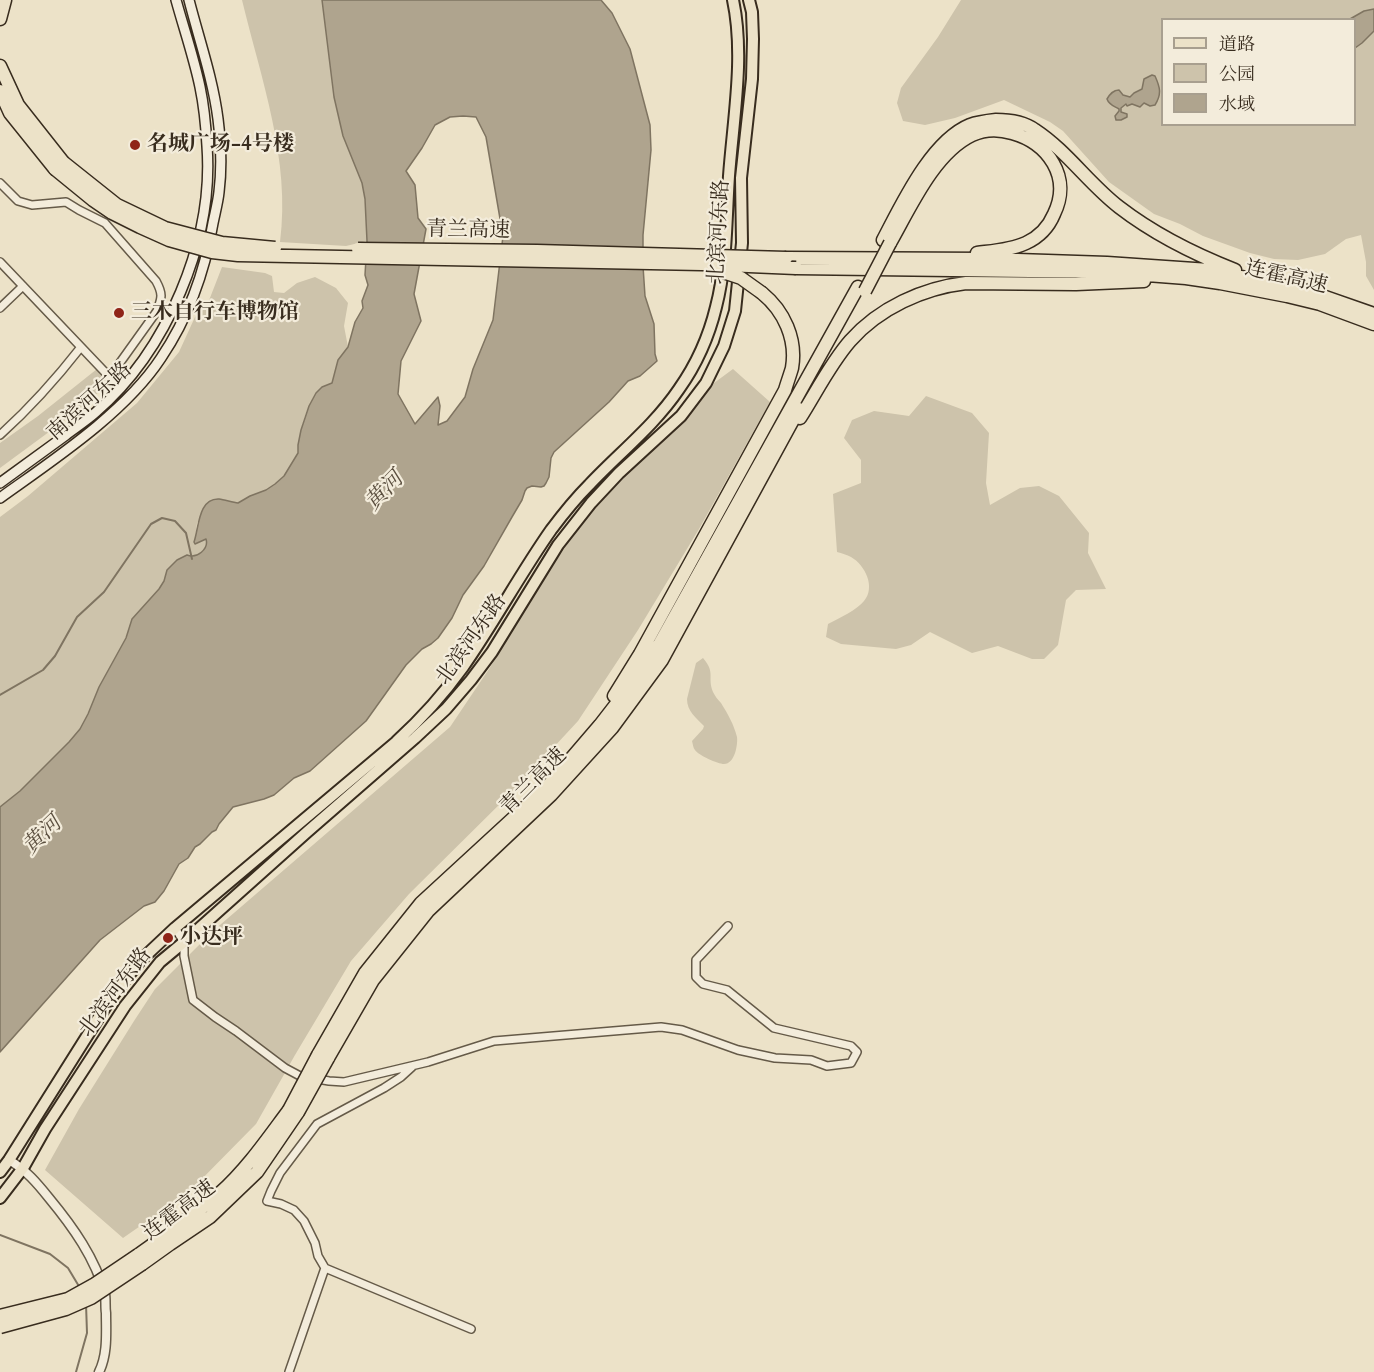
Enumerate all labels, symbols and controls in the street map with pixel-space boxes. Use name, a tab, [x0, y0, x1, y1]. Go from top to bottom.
legend	[1161, 18, 1356, 126]
text: 道路	[1219, 32, 1255, 57]
text: 公园	[1219, 62, 1255, 87]
text: 水域	[1219, 92, 1255, 117]
place label: 名城广场-4号楼	[147, 132, 294, 158]
marker: 名城广场-4号楼	[128, 138, 142, 152]
street label: 北滨河东路	[705, 179, 735, 285]
street label: 青兰高速	[426, 218, 510, 244]
street label: 连霍高速	[1242, 256, 1330, 300]
place label: 三木自行车博物馆	[131, 300, 299, 326]
marker: 三木自行车博物馆	[112, 306, 126, 320]
street label: 南滨河东路	[43, 358, 137, 446]
water label: 黄河	[360, 467, 410, 517]
street label: 北滨河东路	[432, 590, 512, 690]
street label: 青兰高速	[495, 743, 573, 821]
water label: 黄河	[18, 811, 68, 861]
place label: 小达坪	[180, 925, 243, 951]
marker: 小达坪	[161, 931, 175, 945]
street label: 北滨河东路	[74, 943, 158, 1043]
street label: 连霍高速	[139, 1176, 221, 1246]

